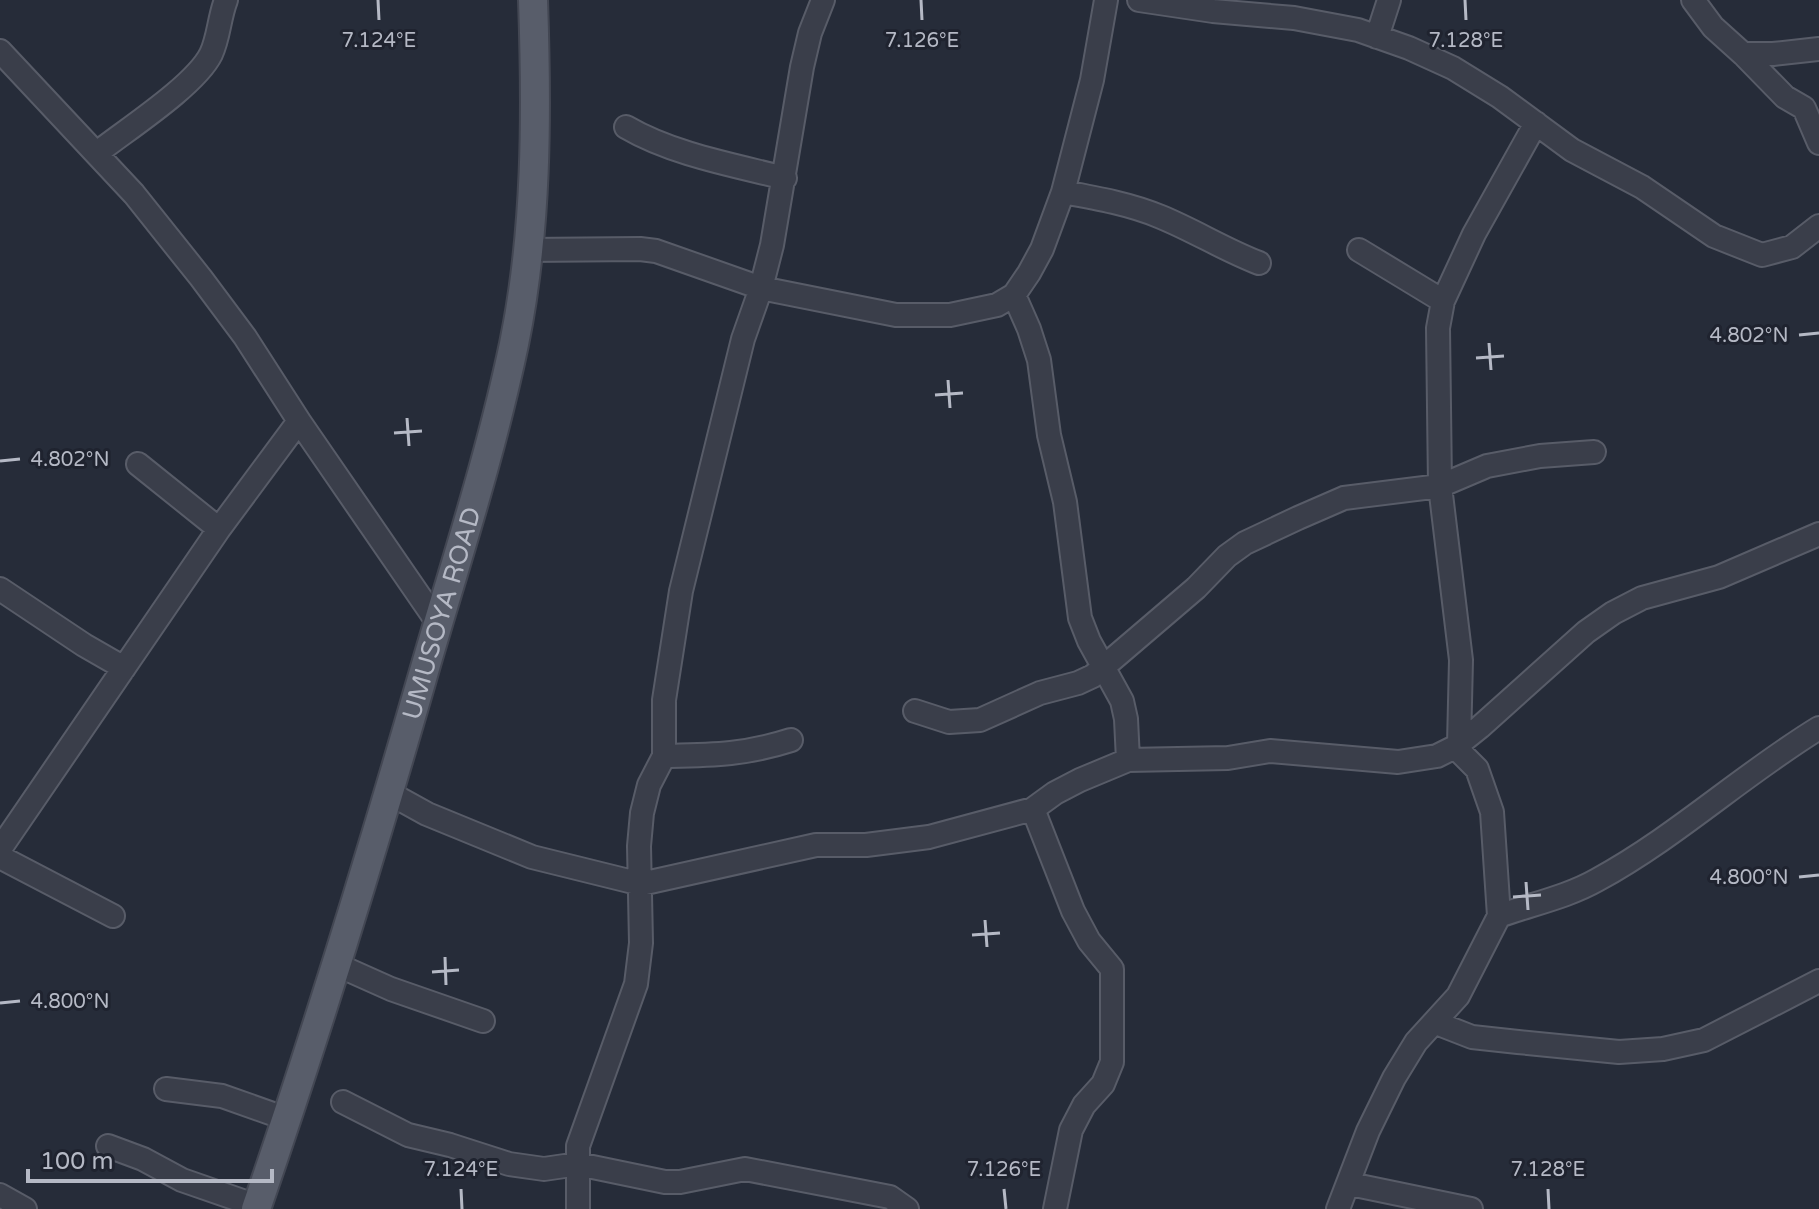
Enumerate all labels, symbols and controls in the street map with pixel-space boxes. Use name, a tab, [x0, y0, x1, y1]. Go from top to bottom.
text: 7.124°E	[342, 29, 416, 53]
text: 7.126°E	[885, 29, 959, 53]
text: 7.128°E	[1429, 29, 1503, 53]
text: 4.802°N	[1710, 324, 1788, 348]
text: 4.802°N	[31, 448, 109, 472]
street label: UMUSOYA ROAD	[395, 503, 487, 723]
text: 4.800°N	[1710, 866, 1788, 890]
text: 4.800°N	[31, 990, 109, 1014]
scale bar	[28, 1133, 272, 1183]
text: 100 m	[40, 1147, 114, 1176]
text: 7.124°E	[424, 1158, 498, 1182]
text: 7.126°E	[967, 1158, 1041, 1182]
text: 7.128°E	[1511, 1158, 1585, 1182]

